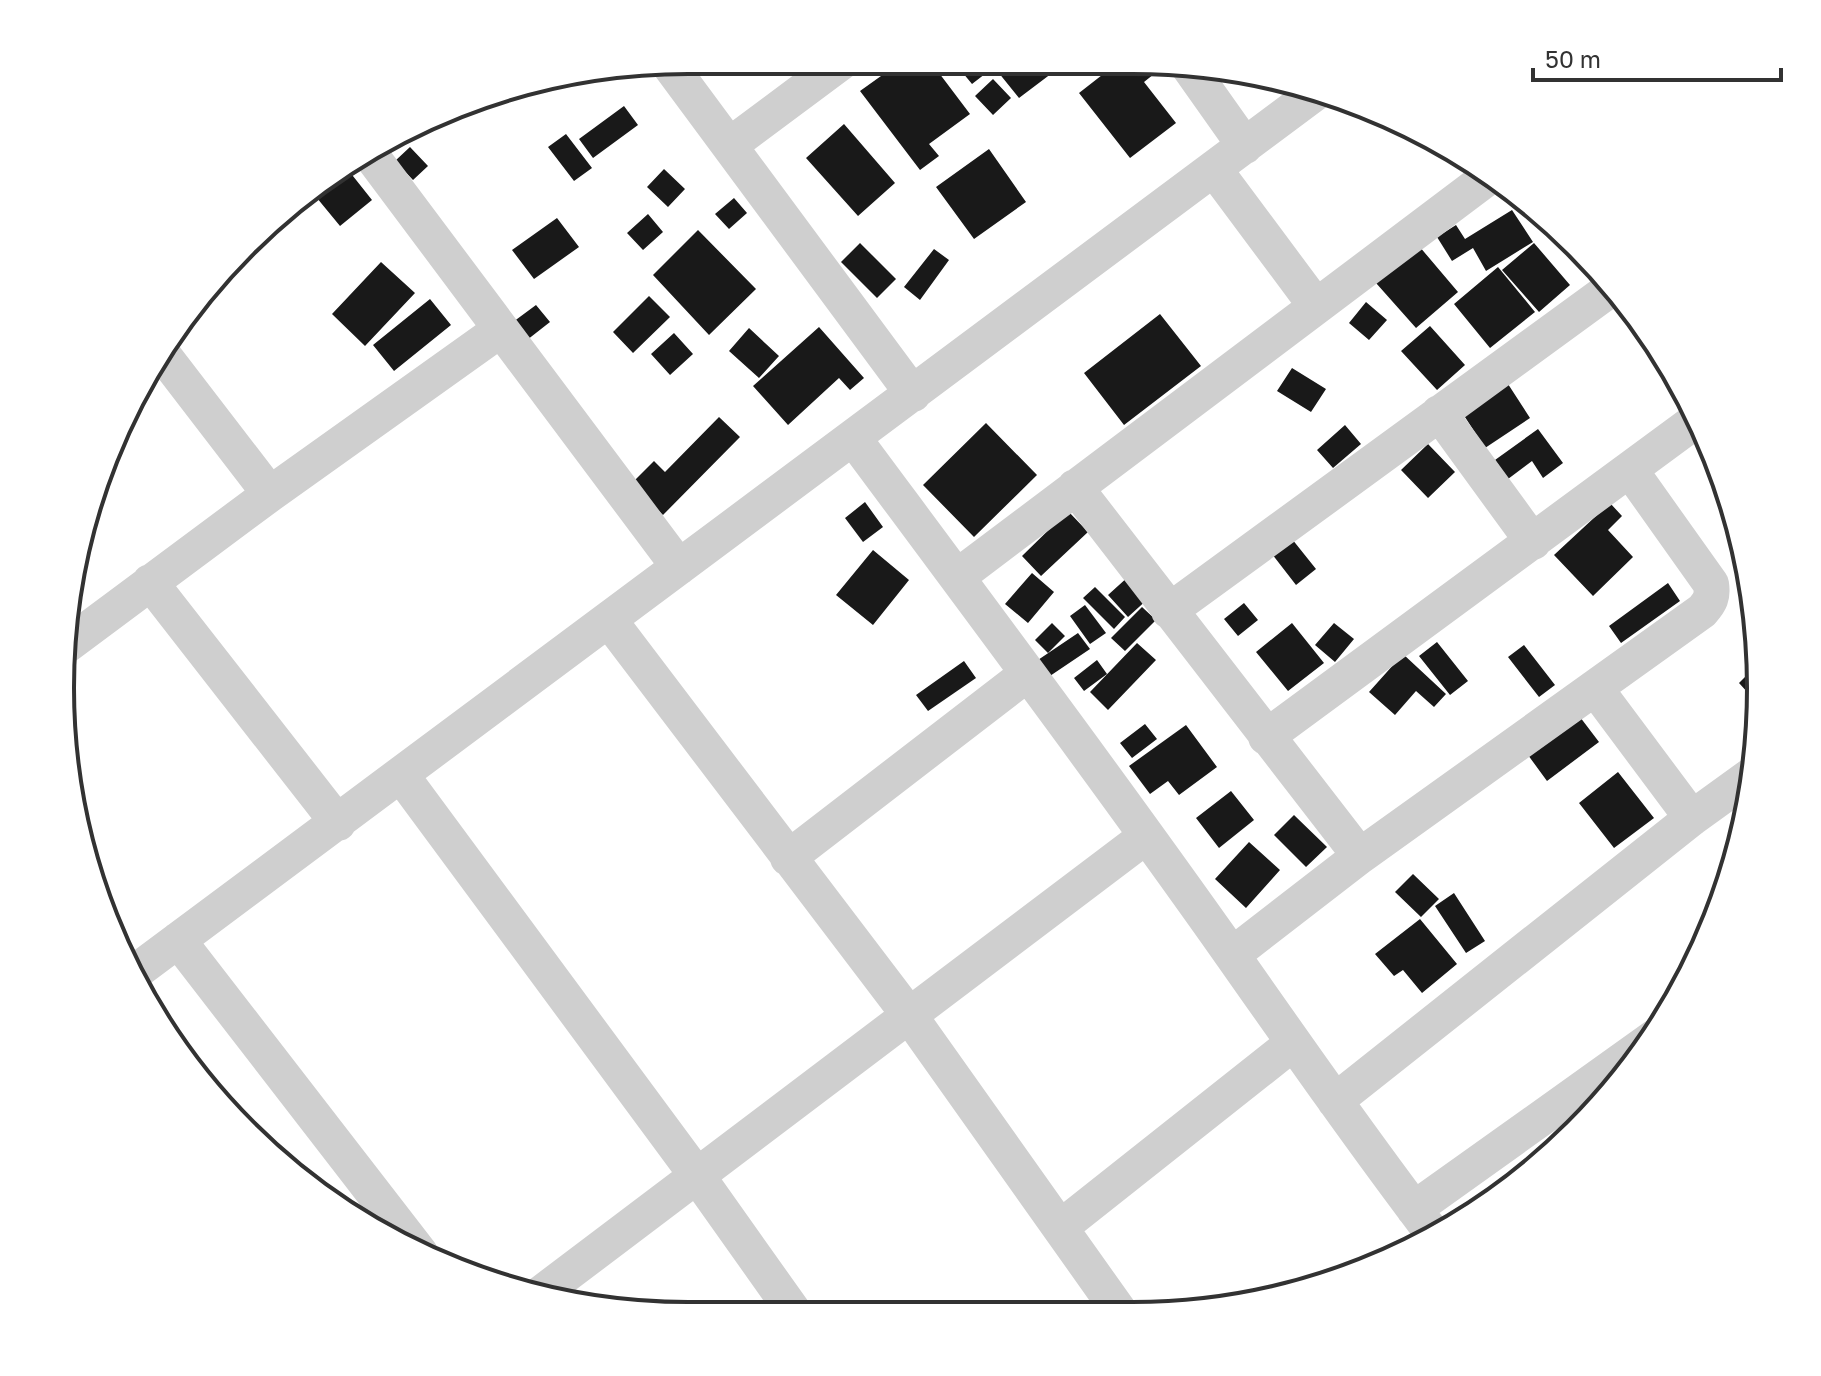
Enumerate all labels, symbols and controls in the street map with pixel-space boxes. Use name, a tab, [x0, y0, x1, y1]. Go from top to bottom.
scale bar	[1533, 32, 1781, 82]
text: 50 m	[1545, 44, 1601, 73]

